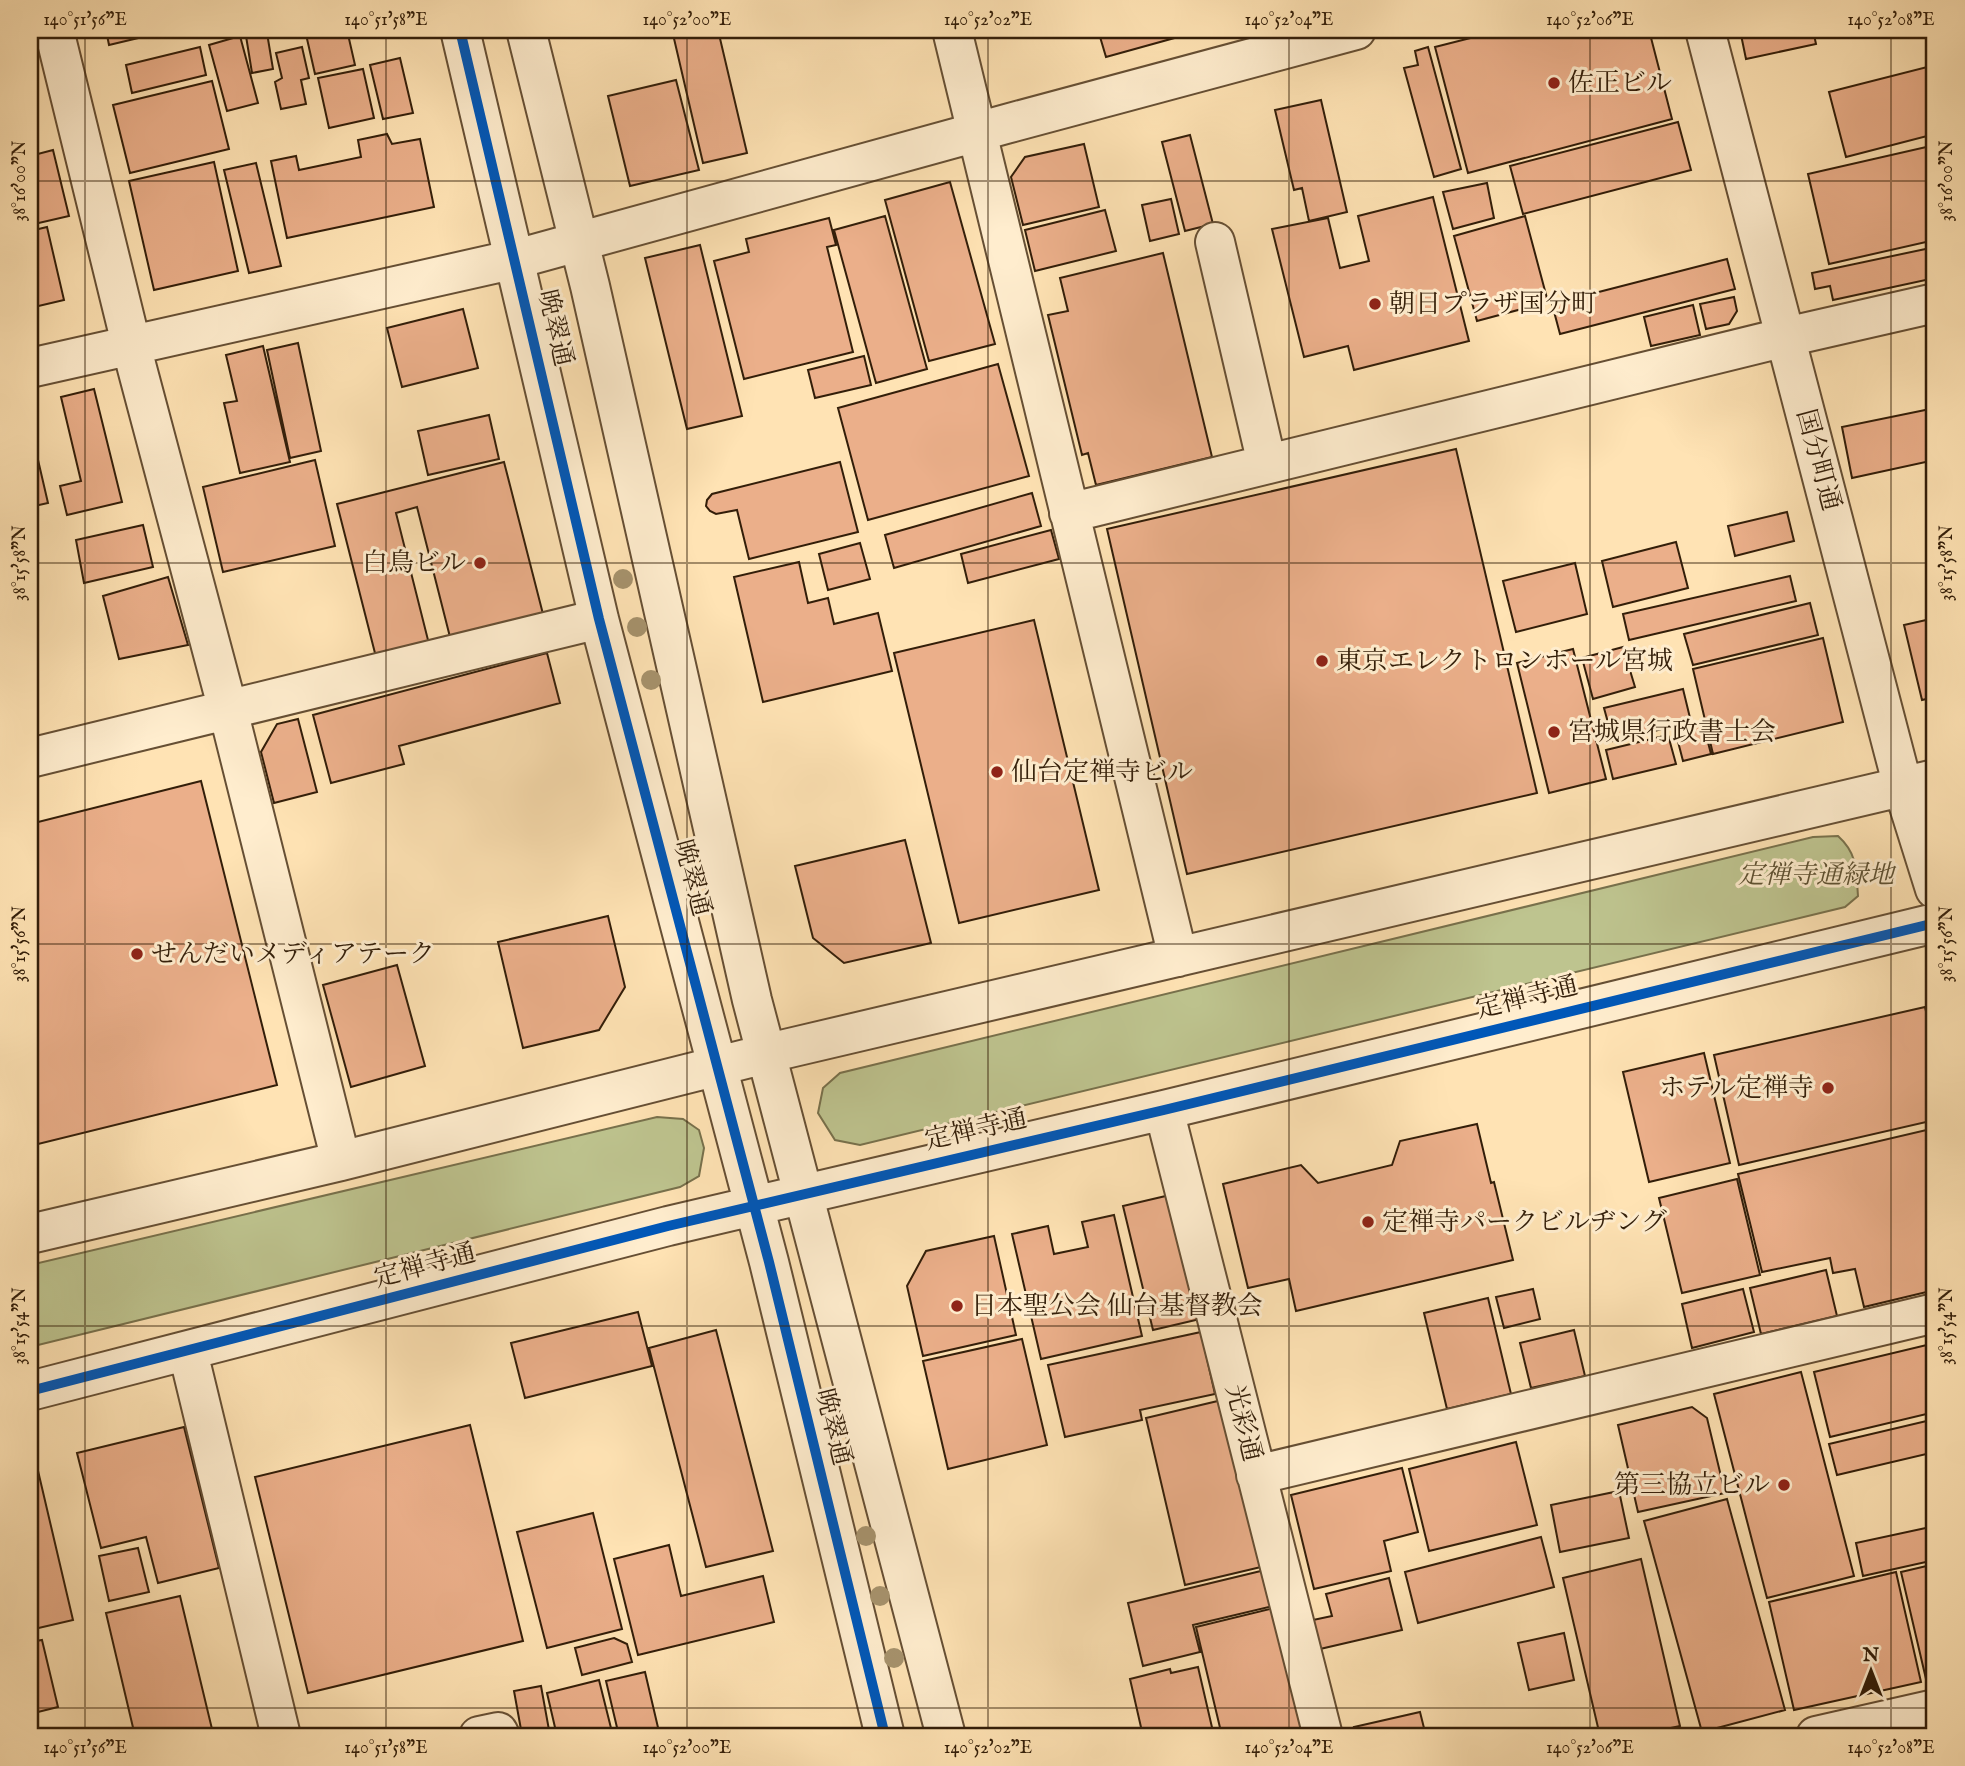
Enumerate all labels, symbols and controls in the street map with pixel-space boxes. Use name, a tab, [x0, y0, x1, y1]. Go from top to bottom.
text: 140°51'56"E	[43, 9, 127, 32]
text: 140°51'58"E	[344, 9, 428, 32]
text: 140°52'00"E	[642, 9, 732, 32]
text: 140°52'02"E	[944, 9, 1032, 32]
text: 140°52'04"E	[1244, 9, 1334, 32]
text: 140°52'06"E	[1546, 9, 1634, 32]
text: 140°52'08"E	[1847, 9, 1935, 32]
place label: 佐正ビル	[1568, 67, 1672, 100]
marker: 佐正ビル	[1546, 75, 1562, 91]
text: 38°16'00"N	[9, 140, 32, 221]
text: 38°16'00"N	[1936, 140, 1959, 221]
street label: 晩翠通	[530, 286, 580, 370]
place label: 朝日プラザ国分町	[1389, 288, 1597, 321]
marker: 朝日プラザ国分町	[1367, 296, 1383, 312]
street label: 国分町通	[1789, 405, 1847, 515]
text: 38°15'58"N	[9, 525, 32, 601]
text: 38°15'58"N	[1936, 525, 1959, 601]
place label: 白鳥ビル	[362, 547, 466, 580]
marker: 白鳥ビル	[472, 555, 488, 571]
place label: 東京エレクトロンホール宮城	[1336, 645, 1673, 678]
marker: 東京エレクトロンホール宮城	[1314, 653, 1330, 669]
place label: 宮城県行政書士会	[1568, 716, 1776, 749]
marker: 宮城県行政書士会	[1546, 724, 1562, 740]
place label: 仙台定禅寺ビル	[1011, 756, 1193, 789]
marker: 仙台定禅寺ビル	[989, 764, 1005, 780]
street label: 晩翠通	[666, 836, 718, 920]
park label: 定禅寺通緑地	[1738, 859, 1897, 892]
text: 38°15'56"N	[9, 905, 32, 982]
text: 38°15'56"N	[1936, 905, 1959, 982]
place label: せんだいメディアテーク	[151, 938, 435, 971]
marker: せんだいメディアテーク	[129, 946, 145, 962]
street label: 定禅寺通	[1473, 969, 1581, 1027]
place label: ホテル定禅寺	[1659, 1072, 1814, 1105]
marker: ホテル定禅寺	[1820, 1080, 1836, 1096]
street label: 定禅寺通	[922, 1102, 1030, 1158]
place label: 定禅寺パークビルヂング	[1382, 1206, 1667, 1239]
marker: 定禅寺パークビルヂング	[1360, 1214, 1376, 1230]
street label: 定禅寺通	[370, 1237, 480, 1295]
text: 38°15'54"N	[9, 1287, 32, 1365]
text: 38°15'54"N	[1936, 1287, 1959, 1365]
place label: 日本聖公会 仙台基督教会	[971, 1290, 1263, 1323]
marker: 日本聖公会 仙台基督教会	[949, 1298, 965, 1314]
street label: 光彩通	[1218, 1381, 1268, 1465]
street label: 晩翠通	[808, 1385, 858, 1469]
place label: 第三協立ビル	[1614, 1469, 1770, 1502]
marker: 第三協立ビル	[1776, 1477, 1792, 1493]
north arrow	[1836, 1636, 1906, 1706]
text: N	[1862, 1644, 1880, 1668]
text: 140°51'56"E	[43, 1737, 127, 1760]
text: 140°51'58"E	[344, 1737, 428, 1760]
text: 140°52'00"E	[642, 1737, 732, 1760]
text: 140°52'02"E	[944, 1737, 1032, 1760]
text: 140°52'04"E	[1244, 1737, 1334, 1760]
text: 140°52'06"E	[1546, 1737, 1634, 1760]
text: 140°52'08"E	[1847, 1737, 1935, 1760]

